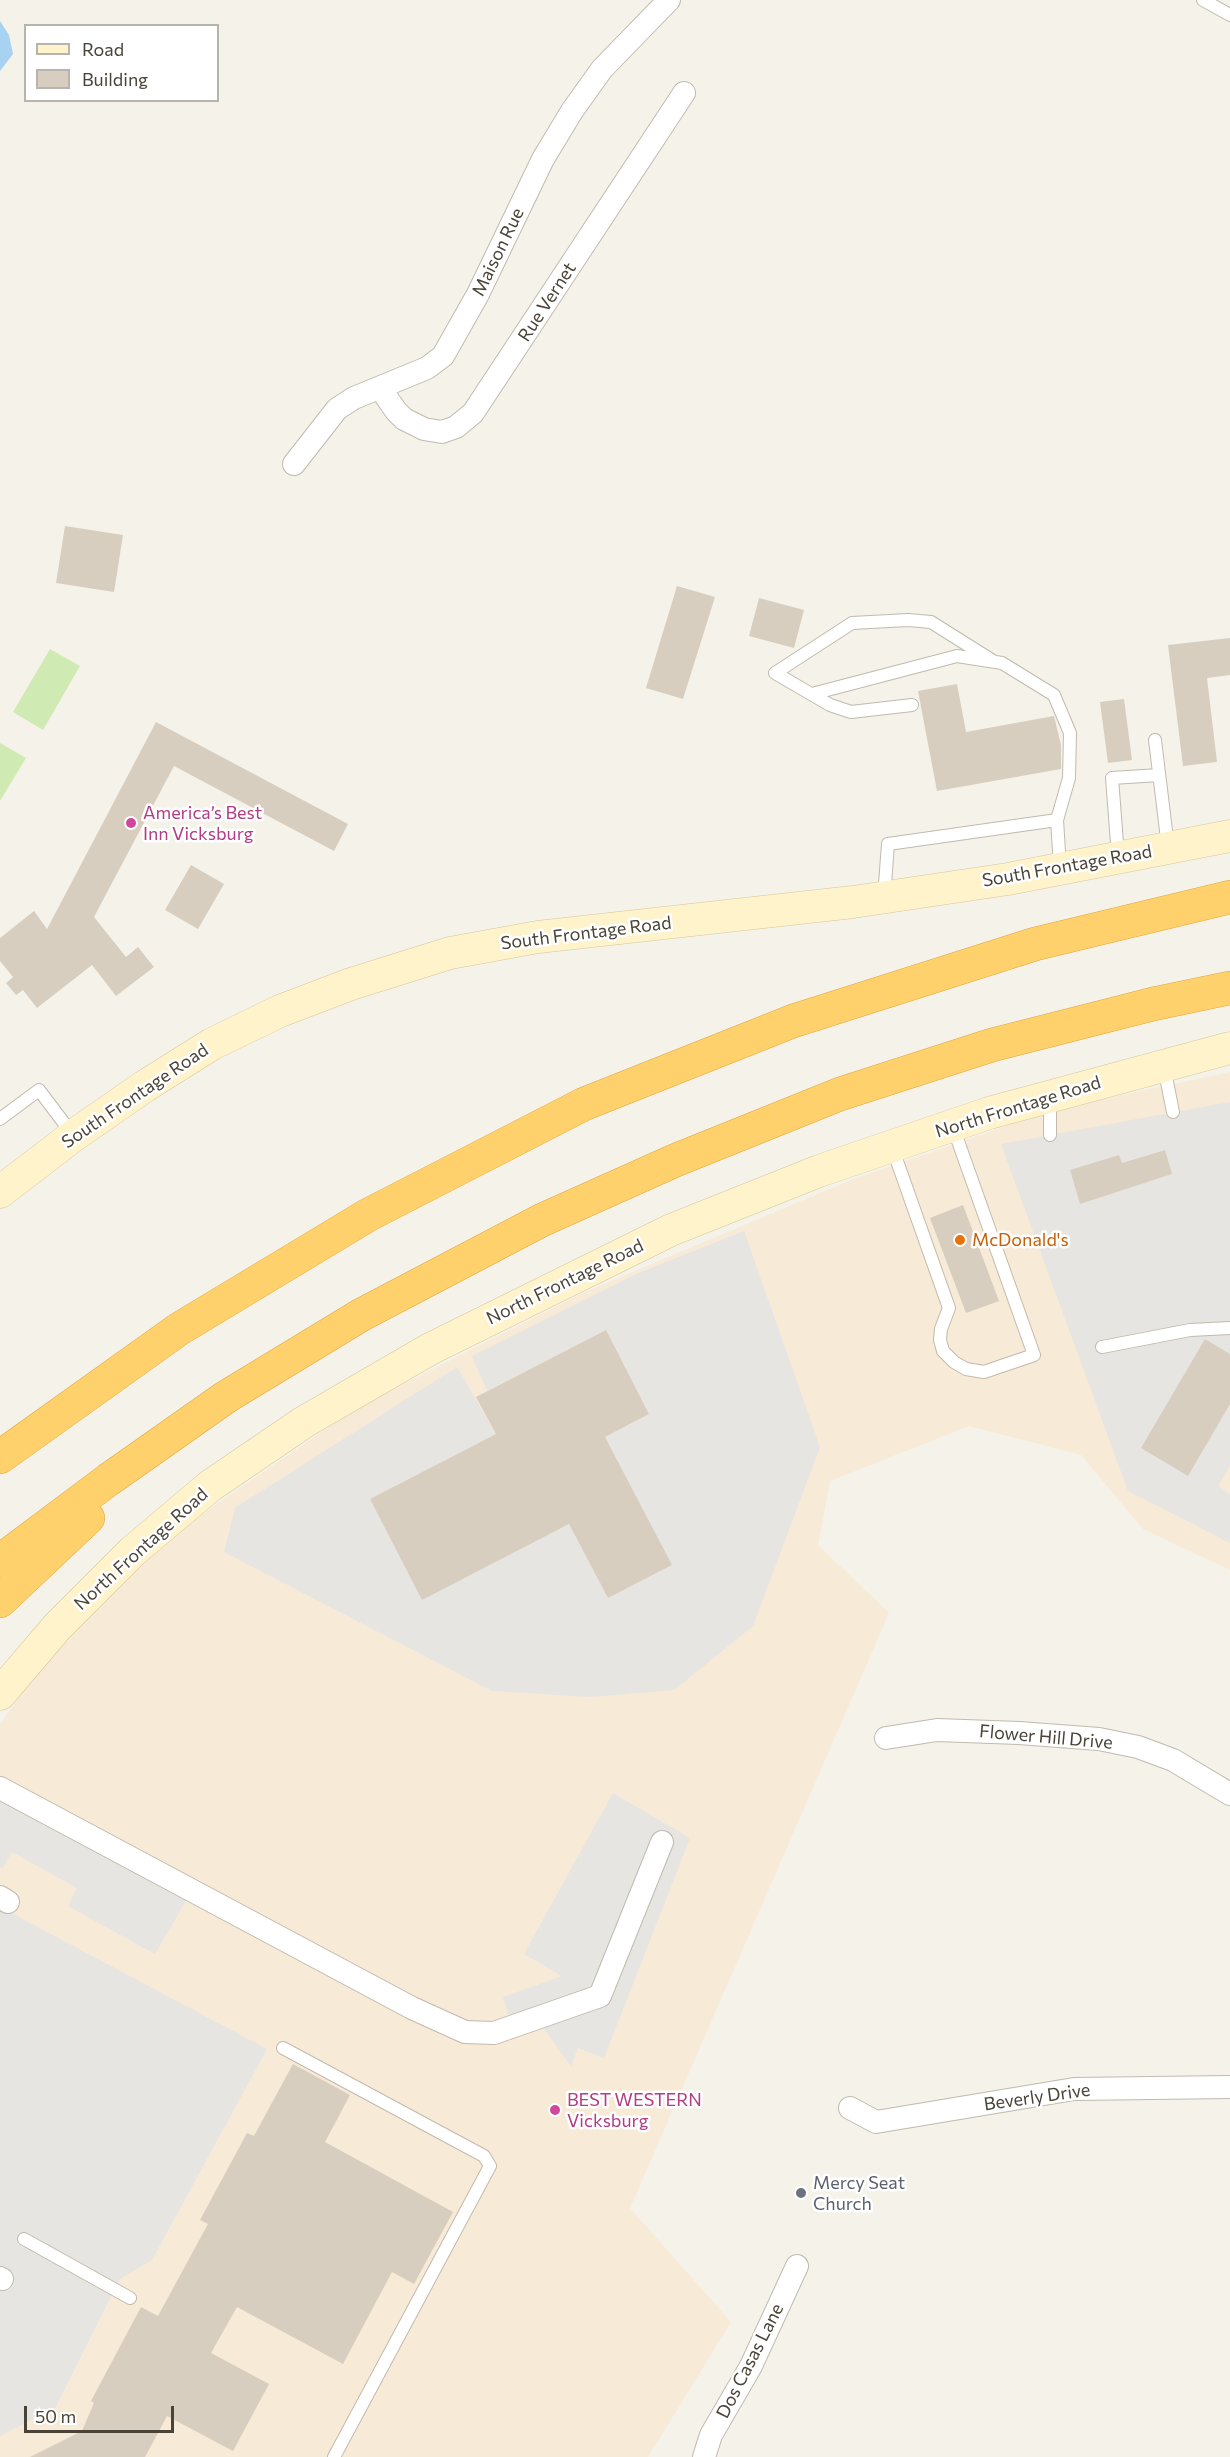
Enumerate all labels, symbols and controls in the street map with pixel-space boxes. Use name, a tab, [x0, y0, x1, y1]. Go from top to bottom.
legend	[24, 24, 219, 102]
text: Road	[82, 38, 124, 60]
text: Building	[82, 68, 148, 90]
street label: Maison Rue	[467, 204, 529, 300]
street label: Rue Vernet	[513, 258, 581, 346]
place label: America’s Best Inn Vicksburg	[143, 802, 262, 844]
marker: America’s Best Inn Vicksburg	[124, 816, 138, 830]
street label: South Frontage Road	[980, 840, 1154, 892]
street label: South Frontage Road	[499, 912, 673, 954]
street label: South Frontage Road	[58, 1039, 212, 1153]
street label: North Frontage Road	[933, 1072, 1103, 1142]
place label: McDonald's	[972, 1229, 1069, 1251]
marker: McDonald's	[953, 1233, 967, 1247]
street label: North Frontage Road	[483, 1235, 647, 1329]
street label: North Frontage Road	[70, 1483, 212, 1615]
street label: Flower Hill Drive	[978, 1720, 1114, 1754]
street label: Beverly Drive	[982, 2079, 1092, 2115]
place label: BEST WESTERN Vicksburg	[567, 2089, 702, 2132]
marker: BEST WESTERN Vicksburg	[548, 2103, 562, 2117]
place label: Mercy Seat Church	[813, 2172, 905, 2214]
marker: Mercy Seat Church	[794, 2186, 808, 2200]
street label: Dos Casas Lane	[712, 2300, 788, 2422]
scale bar	[27, 2394, 177, 2432]
text: 50 m	[35, 2405, 76, 2427]

